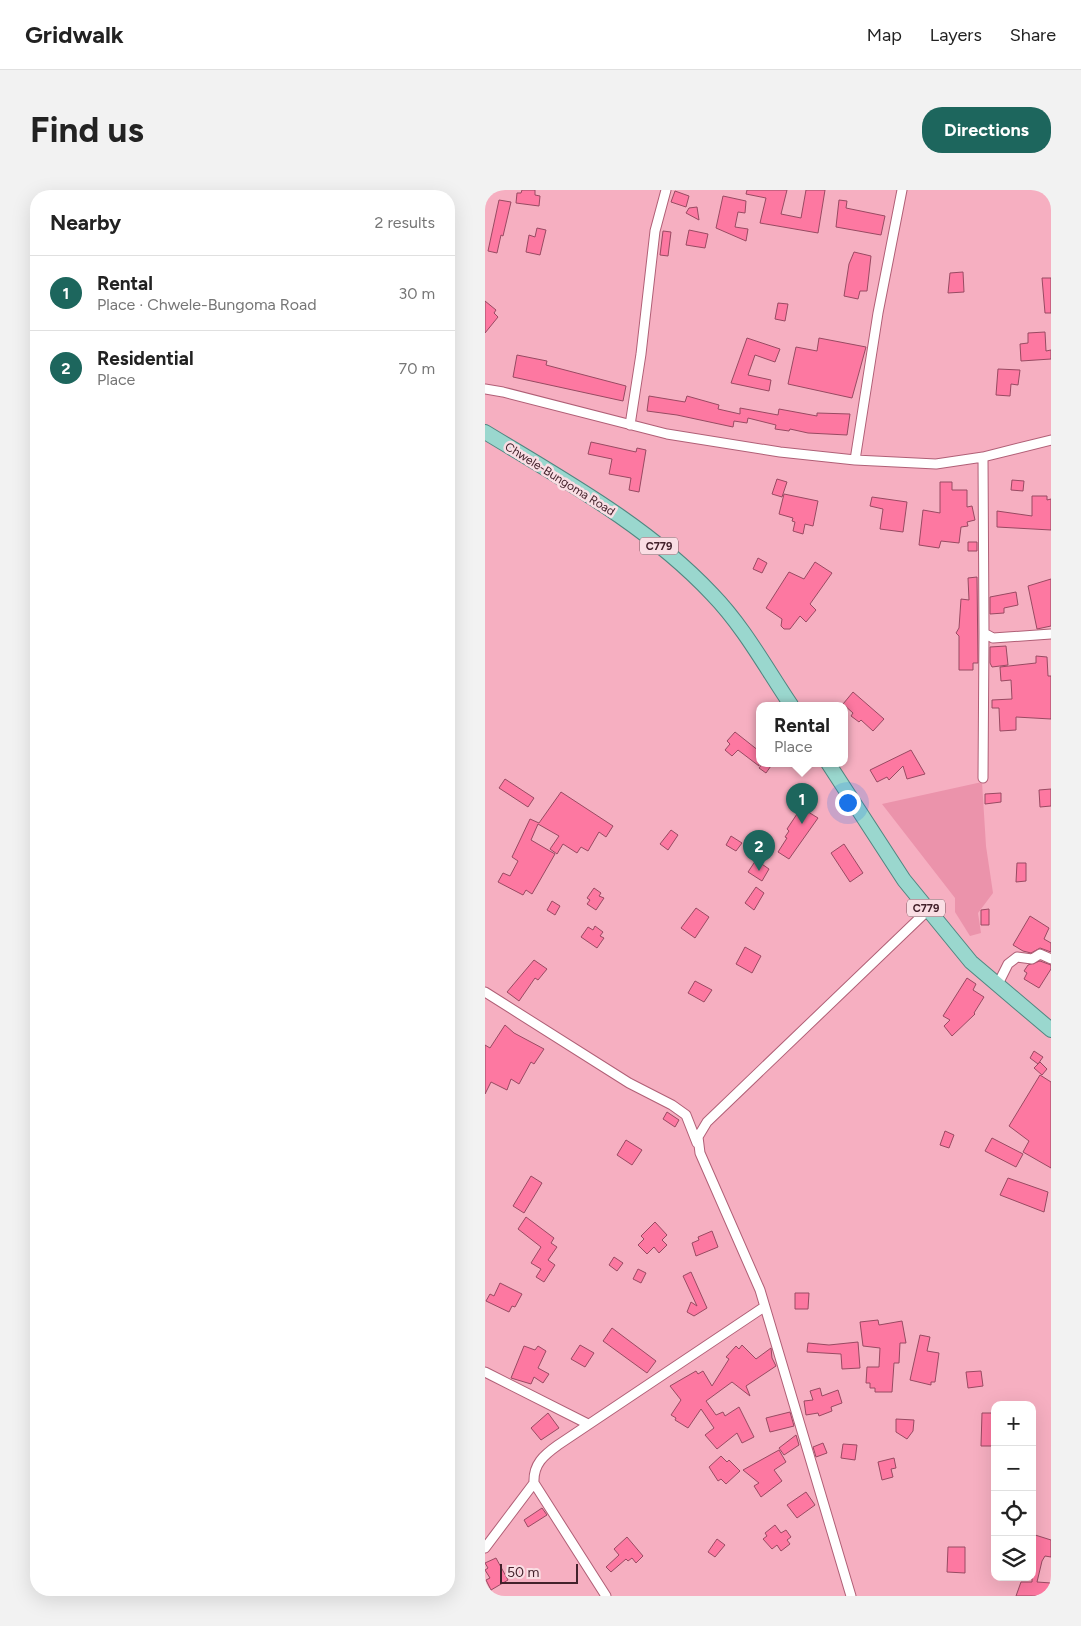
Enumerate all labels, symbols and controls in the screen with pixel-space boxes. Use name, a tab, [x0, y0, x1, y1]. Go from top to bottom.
text: Gridwalk	[25, 20, 124, 49]
text: Map	[867, 24, 902, 46]
text: Layers	[930, 24, 982, 46]
text: Share	[1010, 24, 1056, 46]
button: Directions	[922, 107, 1051, 153]
text: Find us	[30, 109, 144, 151]
text: Nearby	[50, 210, 121, 235]
text: 2 results	[375, 213, 435, 232]
text: Rental	[97, 272, 153, 295]
text: 1	[63, 284, 69, 303]
text: 30 m	[398, 284, 435, 303]
text: Place · Chwele-Bungoma Road	[97, 295, 317, 314]
text: Residential	[97, 347, 194, 370]
text: 2	[61, 359, 71, 378]
text: 70 m	[399, 359, 435, 378]
text: Place	[97, 370, 135, 389]
street label: Chwele-Bungoma Road	[502, 439, 618, 519]
road number: C779	[640, 538, 678, 554]
popup	[756, 702, 848, 767]
text: Rental	[774, 714, 830, 737]
text: Place	[774, 737, 812, 756]
pin: 1	[786, 783, 818, 824]
your location	[835, 790, 861, 816]
pin: 2	[743, 830, 775, 871]
road number: C779	[907, 900, 945, 916]
map controls	[991, 1401, 1036, 1581]
button: +	[991, 1401, 1036, 1446]
button: −	[991, 1446, 1036, 1491]
button: locate	[991, 1491, 1036, 1536]
button: layers	[991, 1536, 1036, 1581]
scale bar	[500, 1561, 577, 1584]
text: 50 m	[507, 1564, 539, 1581]

